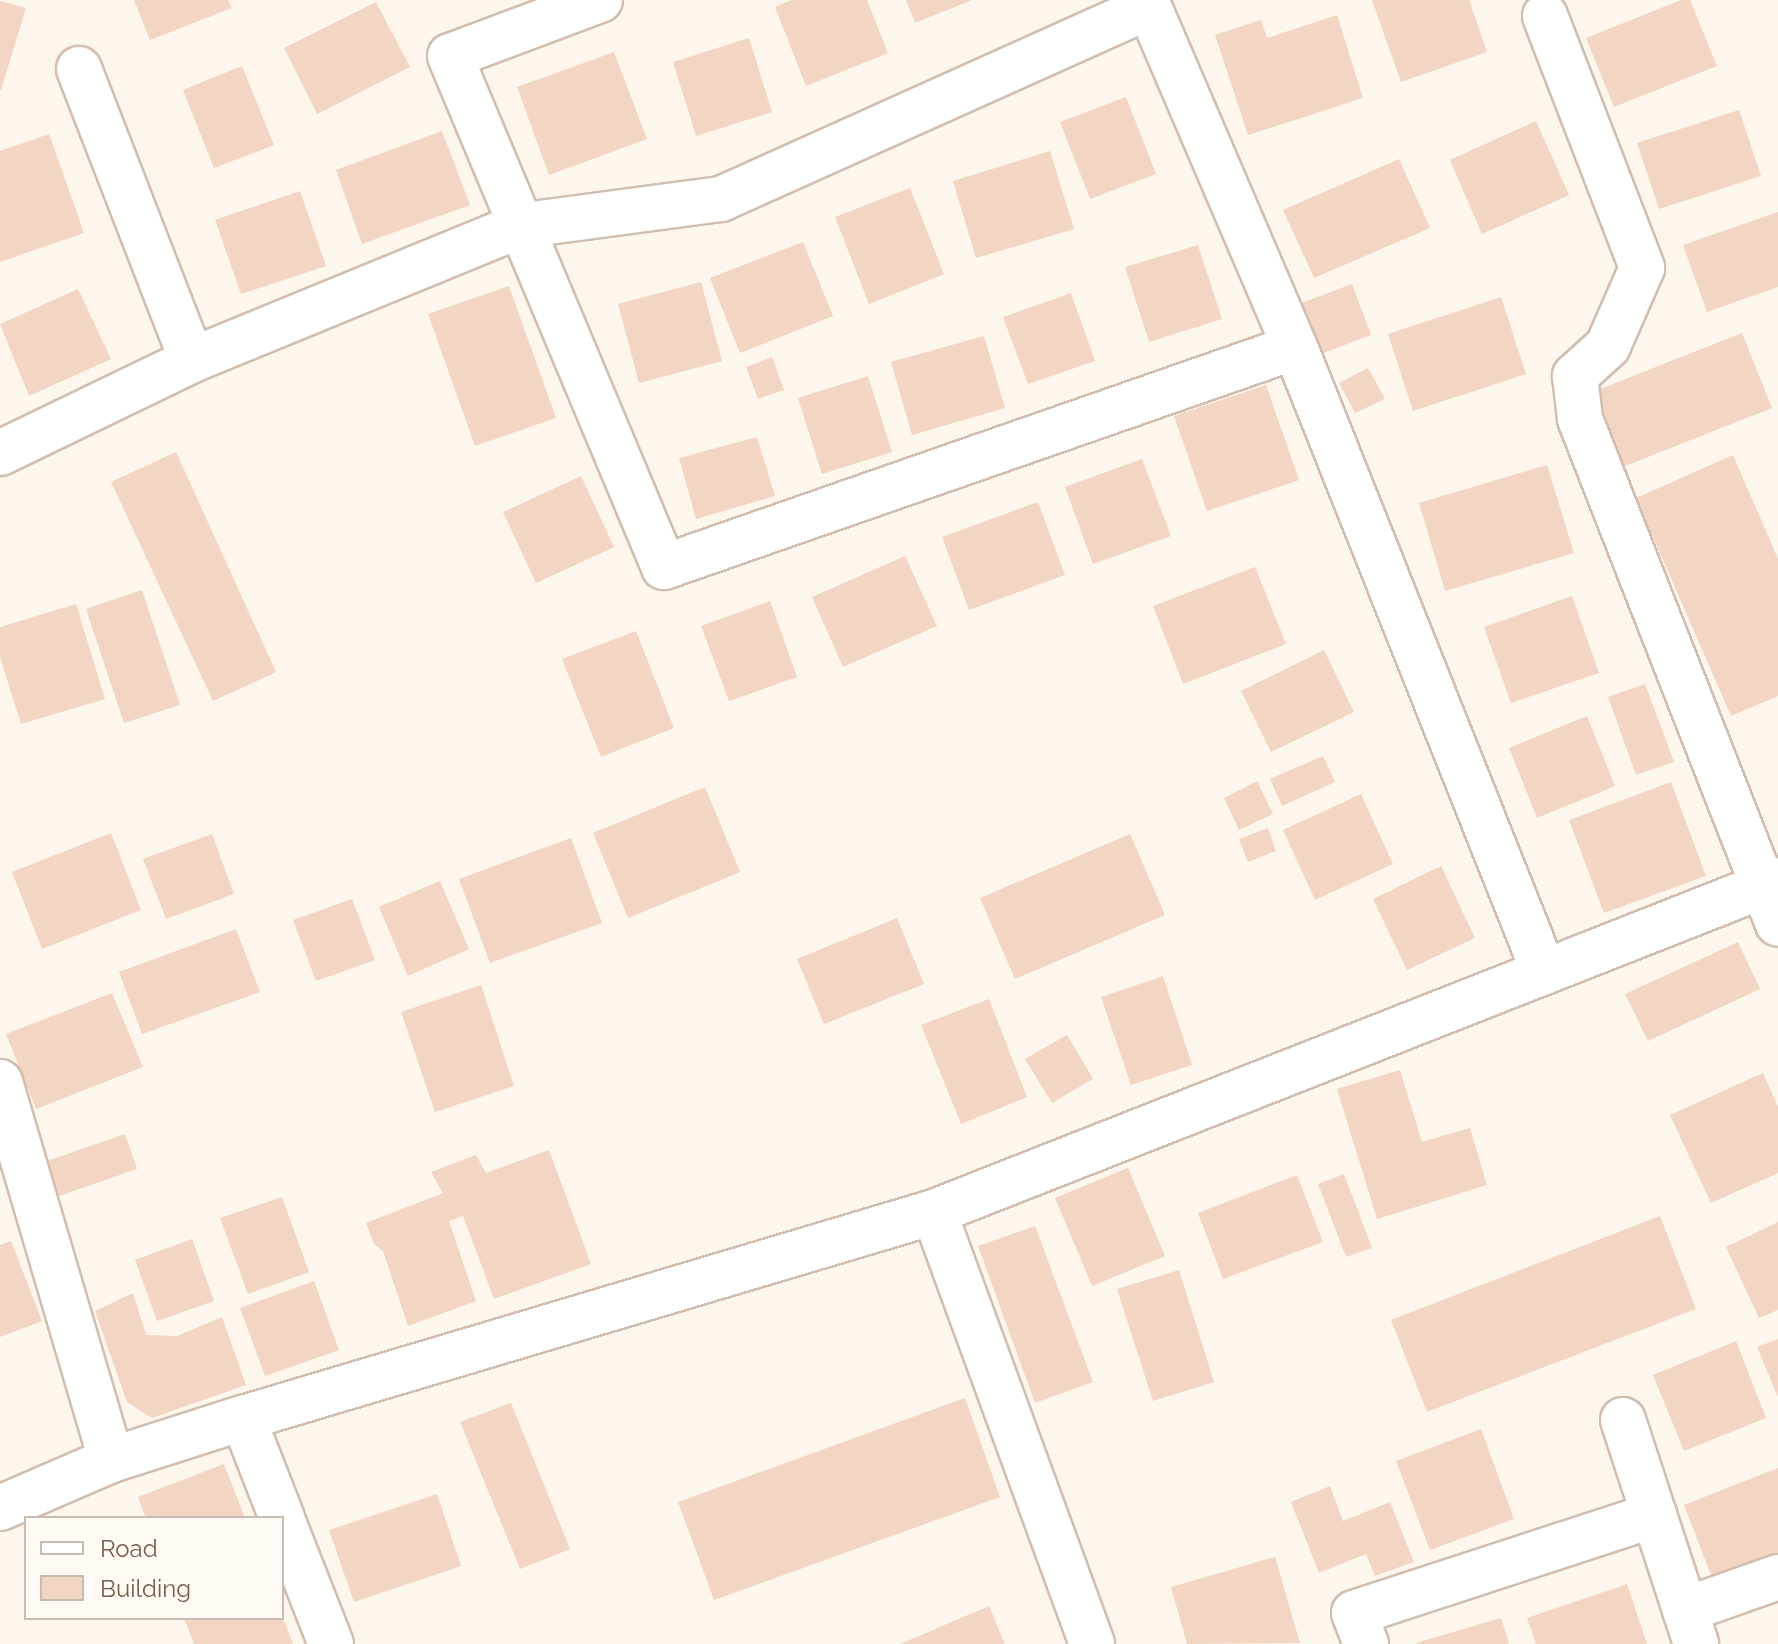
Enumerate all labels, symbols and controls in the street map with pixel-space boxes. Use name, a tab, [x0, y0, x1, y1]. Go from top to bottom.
legend	[24, 1516, 284, 1620]
text: Road	[100, 1534, 158, 1563]
text: Building	[100, 1574, 191, 1603]

